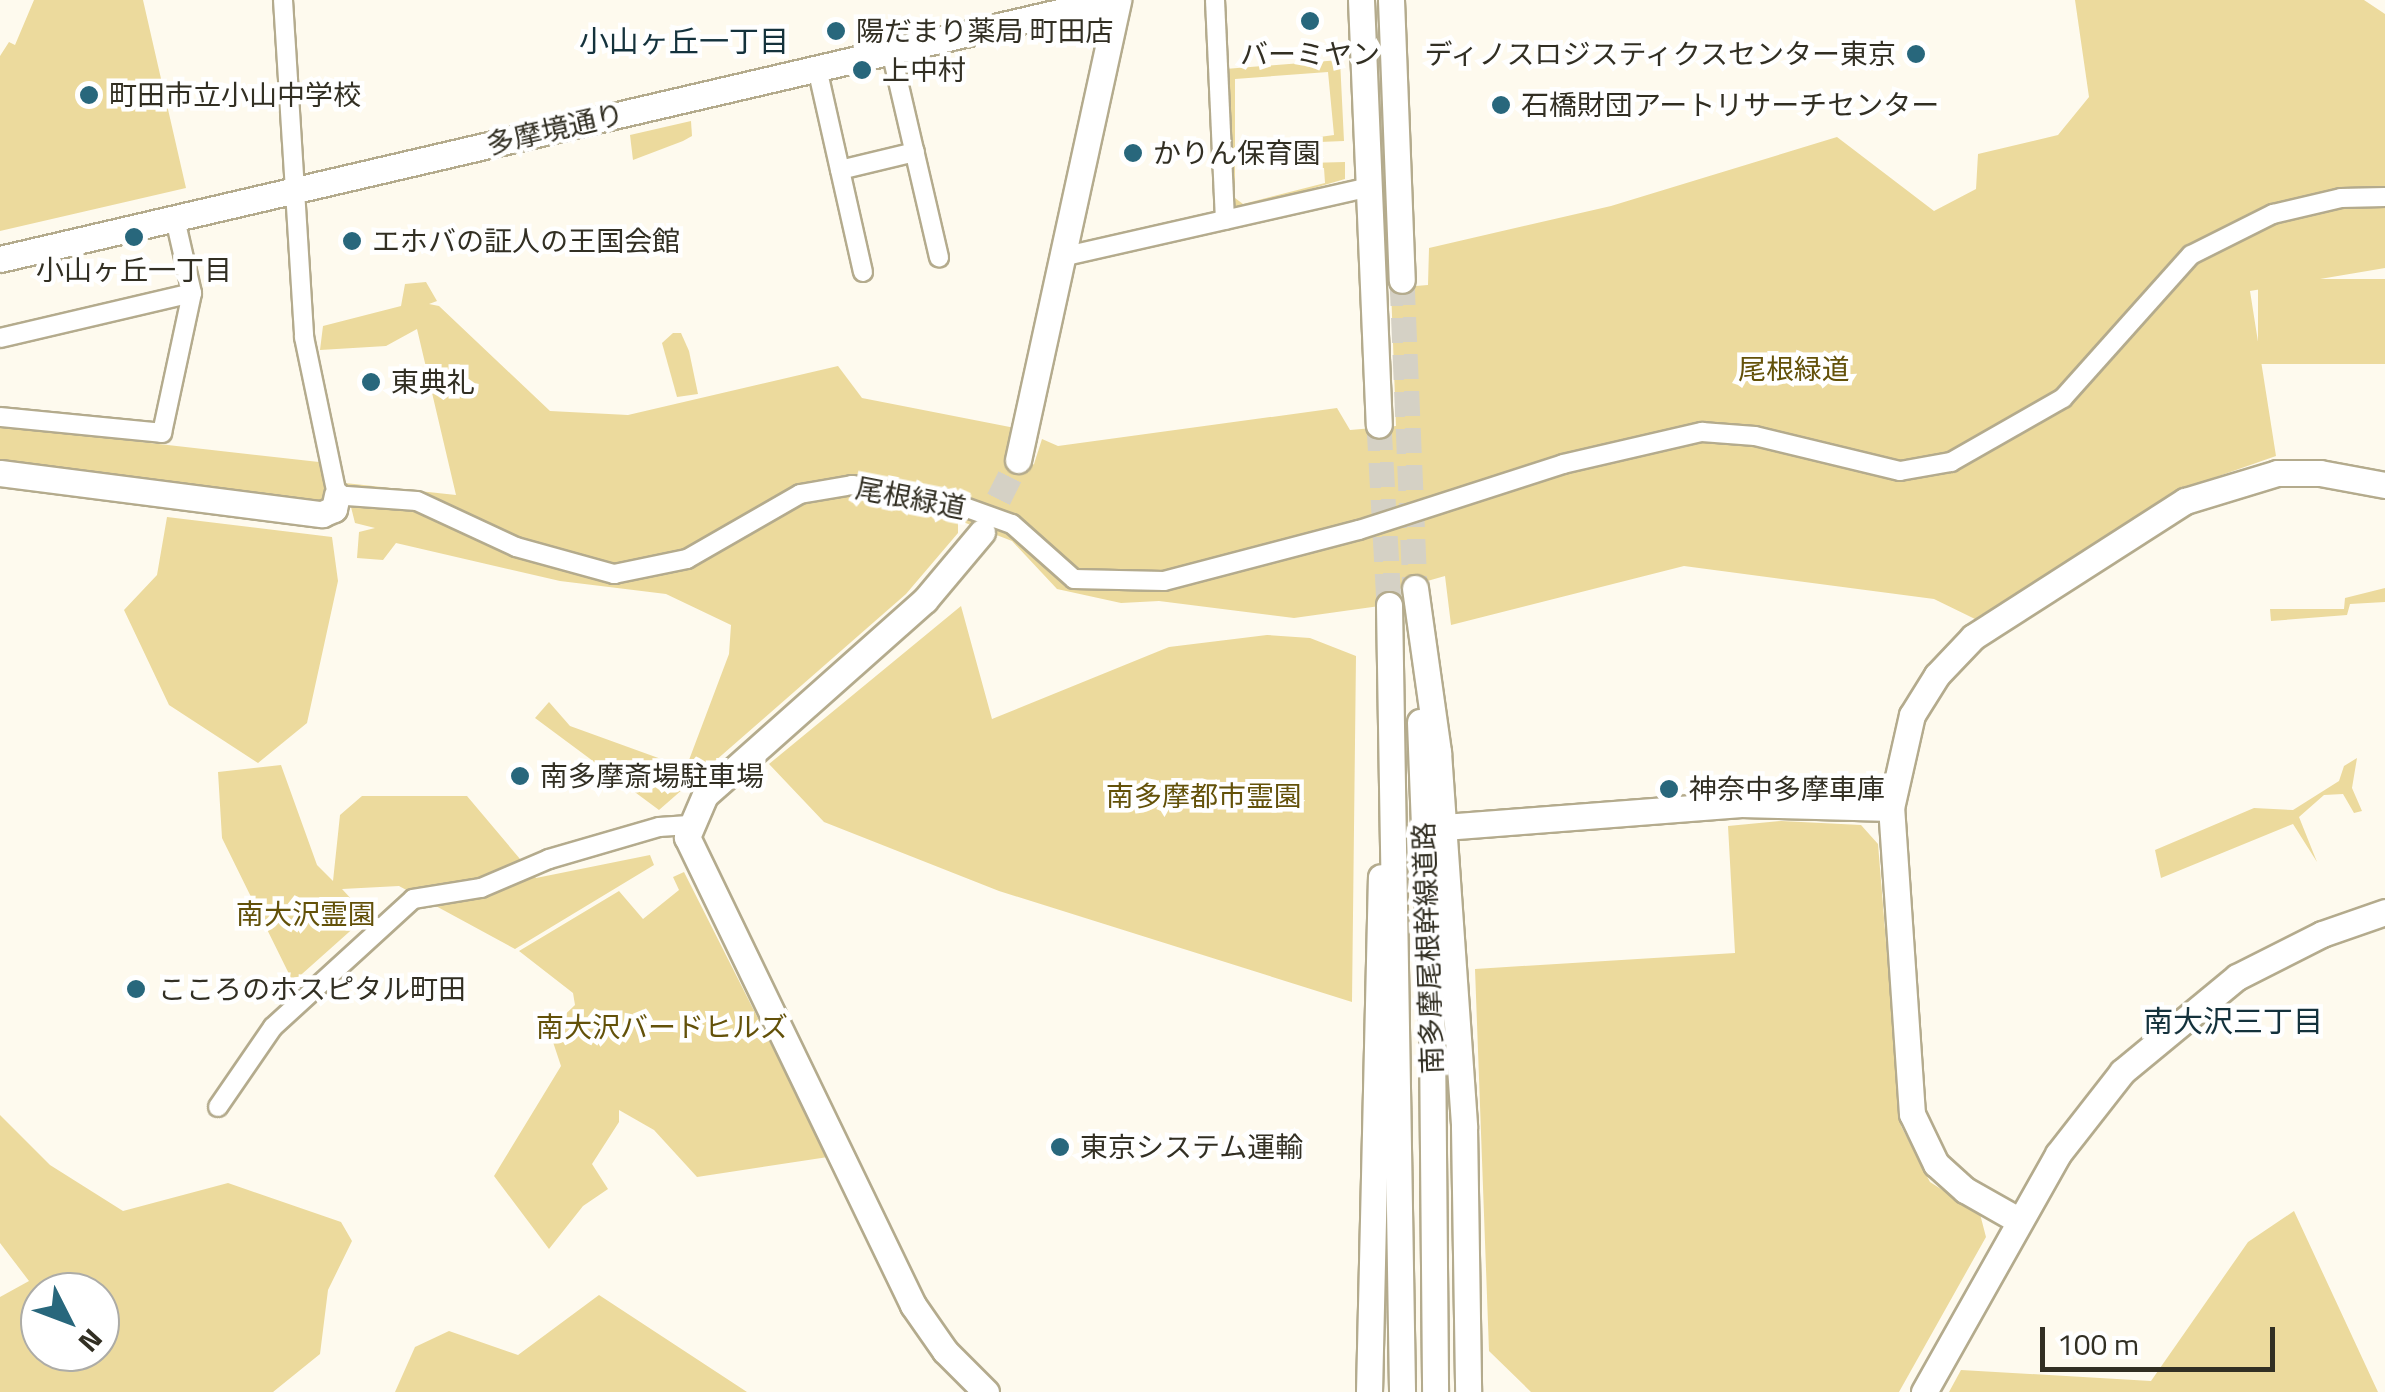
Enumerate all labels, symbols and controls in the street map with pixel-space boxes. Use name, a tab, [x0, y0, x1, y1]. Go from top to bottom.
marker: バーミヤン	[1299, 10, 1321, 32]
place label: 陽だまり薬局 町田店	[856, 14, 1114, 48]
marker: 陽だまり薬局 町田店	[825, 20, 847, 42]
district label: 小山ヶ丘一丁目	[579, 23, 789, 59]
place label: バーミヤン	[1240, 37, 1380, 71]
place label: ディノスロジスティクスセンター東京	[1420, 37, 1896, 71]
marker: ディノスロジスティクスセンター東京	[1905, 43, 1927, 65]
place label: 上中村	[882, 53, 966, 87]
marker: 上中村	[851, 59, 873, 81]
place label: 町田市立小山中学校	[109, 78, 361, 112]
marker: 町田市立小山中学校	[78, 84, 100, 106]
place label: 石橋財団アートリサーチセンター	[1521, 88, 1939, 122]
marker: 石橋財団アートリサーチセンター	[1490, 94, 1512, 116]
street label: 多摩境通り	[483, 97, 627, 161]
place label: かりん保育園	[1153, 136, 1321, 170]
marker: かりん保育園	[1122, 142, 1144, 164]
place label: エホバの証人の王国会館	[372, 224, 680, 258]
marker: 小山ヶ丘一丁目	[123, 226, 145, 248]
marker: エホバの証人の王国会館	[341, 230, 363, 252]
place label: 小山ヶ丘一丁目	[36, 253, 232, 287]
park label: 尾根緑道	[1738, 352, 1850, 386]
place label: 東典礼	[391, 365, 475, 399]
marker: 東典礼	[360, 371, 382, 393]
street label: 尾根緑道	[853, 471, 969, 525]
place label: 南多摩斎場駐車場	[540, 759, 764, 793]
marker: 南多摩斎場駐車場	[509, 765, 531, 787]
place label: 神奈中多摩車庫	[1689, 772, 1885, 806]
marker: 神奈中多摩車庫	[1658, 778, 1680, 800]
park label: 南多摩都市霊園	[1106, 779, 1302, 813]
street label: 南多摩尾根幹線道路	[1407, 821, 1449, 1075]
park label: 南大沢霊園	[236, 897, 376, 931]
place label: こころのホスピタル町田	[158, 972, 466, 1006]
marker: こころのホスピタル町田	[123, 976, 149, 1002]
district label: 南大沢三丁目	[2143, 1003, 2323, 1039]
park label: 南大沢バードヒルズ	[536, 1010, 788, 1044]
place label: 東京システム運輸	[1080, 1130, 1304, 1164]
marker: 東京システム運輸	[1049, 1136, 1071, 1158]
north arrow	[20, 1272, 120, 1372]
scale bar	[2045, 1307, 2280, 1369]
text: N	[69, 1319, 114, 1363]
text: 100 m	[2057, 1321, 2139, 1367]

